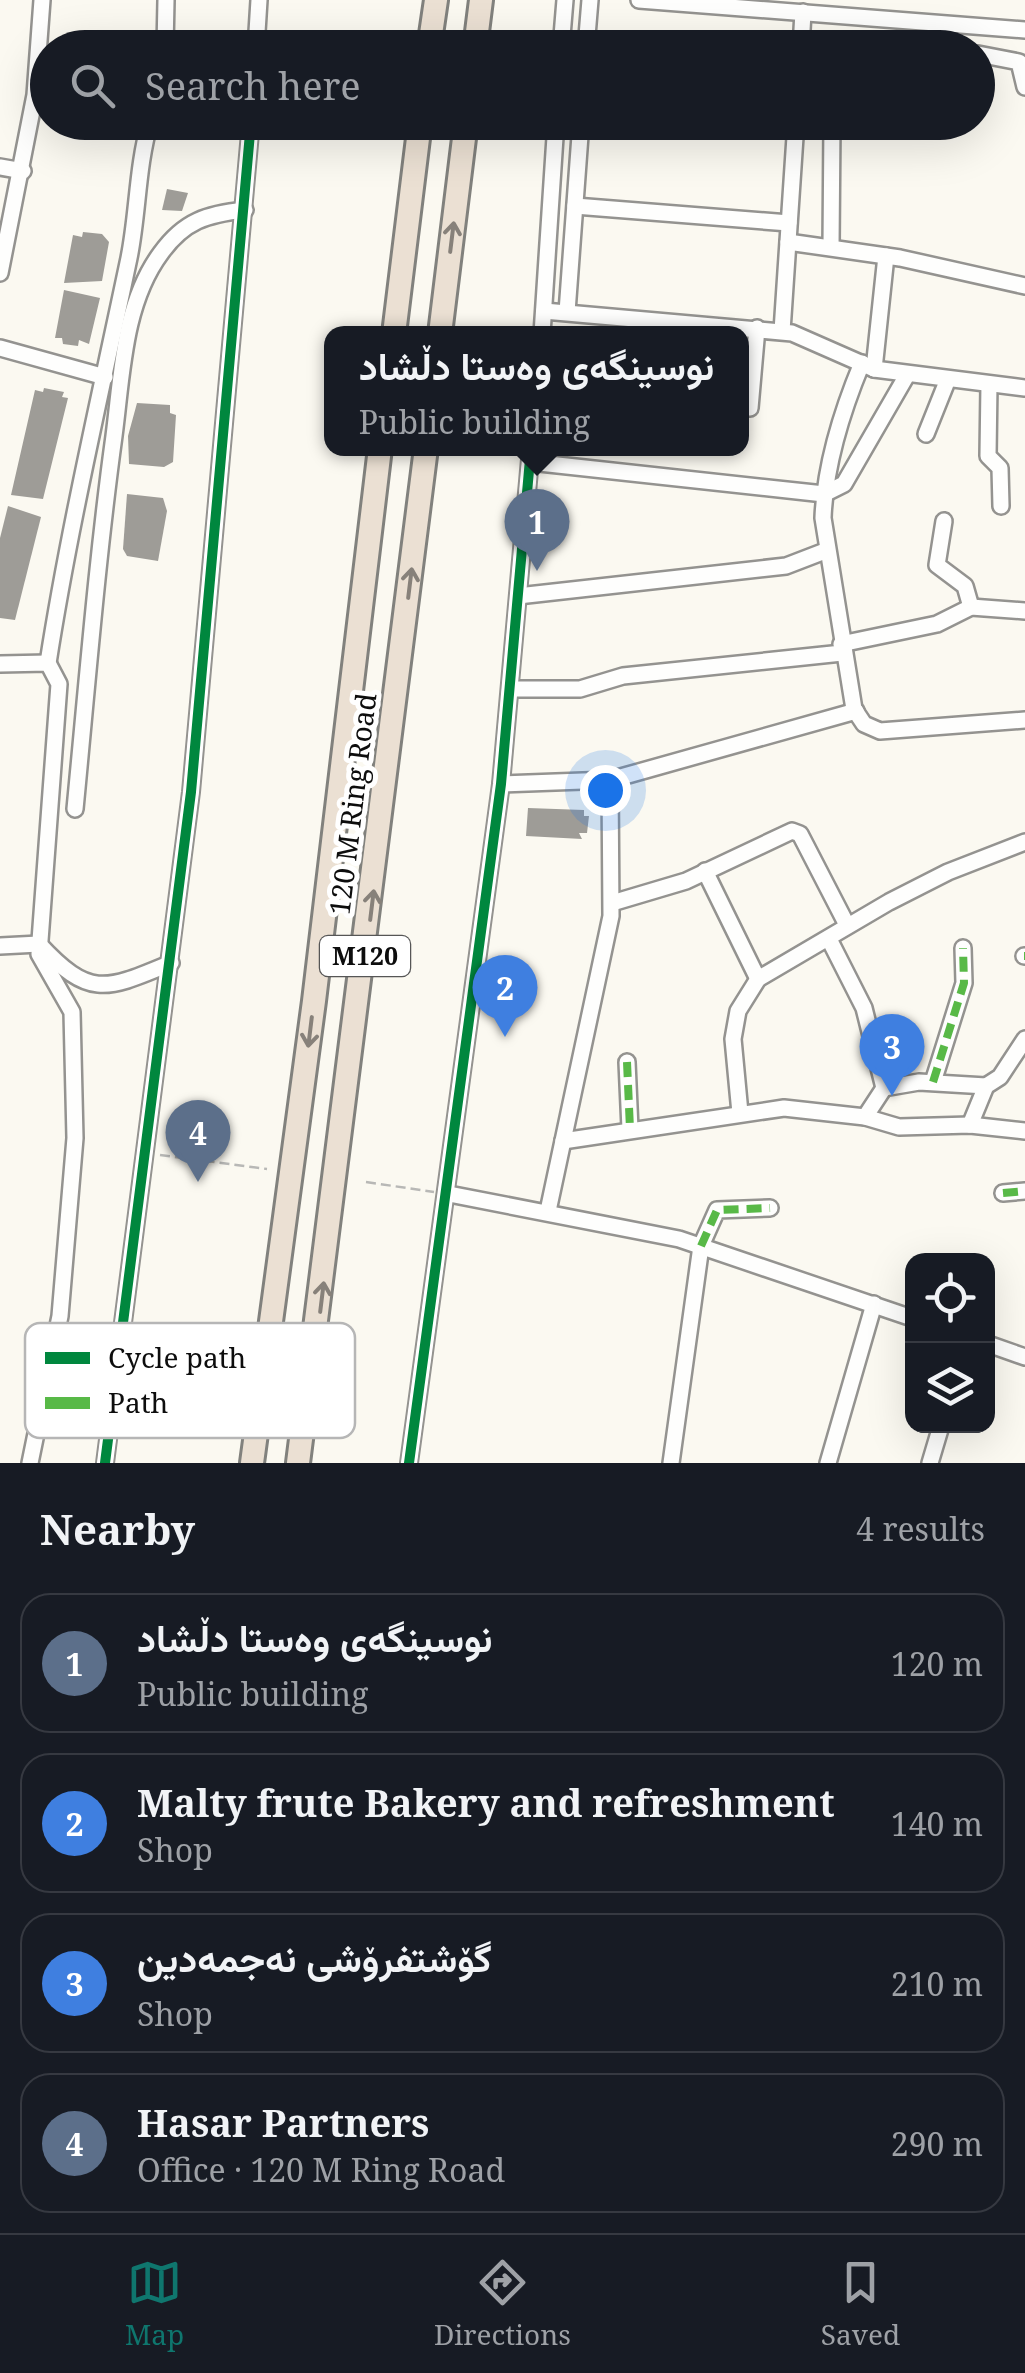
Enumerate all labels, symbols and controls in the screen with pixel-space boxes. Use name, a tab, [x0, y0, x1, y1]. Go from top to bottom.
search box	[30, 30, 995, 140]
icon: search	[65, 58, 120, 113]
text: Search here	[145, 59, 361, 111]
one-way arrow	[443, 221, 462, 253]
popup	[324, 326, 749, 456]
text: نوسینگەی وەستا دڵشاد	[359, 339, 714, 391]
text: Public building	[359, 400, 590, 443]
pin: 1	[504, 488, 570, 571]
one-way arrow	[401, 567, 420, 599]
street label: 120 M Ring Road	[320, 691, 384, 917]
your location	[580, 765, 631, 816]
one-way arrow	[363, 890, 381, 922]
road number: M120	[320, 936, 410, 976]
pin: 2	[472, 954, 538, 1037]
pin: 3	[860, 1014, 924, 1096]
one-way arrow	[300, 1015, 319, 1047]
pin: 4	[166, 1100, 230, 1182]
map controls	[905, 1253, 995, 1433]
button: locate	[905, 1253, 995, 1343]
one-way arrow	[313, 1282, 332, 1314]
legend	[25, 1323, 355, 1438]
text: Cycle path	[108, 1338, 246, 1376]
button: layers	[905, 1343, 995, 1433]
text: Path	[108, 1383, 168, 1421]
text: Nearby	[40, 1500, 195, 1557]
text: 4 results	[856, 1507, 985, 1550]
text: نوسینگەی وەستا دڵشاد	[137, 1611, 492, 1663]
text: 1	[65, 1642, 84, 1685]
text: 120 m	[891, 1642, 983, 1685]
text: Public building	[137, 1672, 368, 1715]
text: Malty frute Bakery and refreshment	[137, 1776, 835, 1828]
text: 2	[65, 1802, 84, 1845]
text: 140 m	[891, 1802, 983, 1845]
text: Shop	[137, 1828, 213, 1871]
text: گۆشتفرۆشی نەجمەدین	[137, 1931, 492, 1983]
text: 3	[65, 1962, 84, 2005]
text: 210 m	[891, 1962, 983, 2005]
text: Shop	[137, 1992, 213, 2035]
text: Hasar Partners	[137, 2096, 429, 2148]
text: 4	[65, 2122, 84, 2165]
text: 290 m	[891, 2122, 983, 2165]
text: Office · 120 M Ring Road	[137, 2148, 505, 2191]
tab: Map	[125, 2255, 184, 2353]
tab: Directions	[434, 2255, 571, 2353]
tab: Saved	[821, 2255, 900, 2353]

